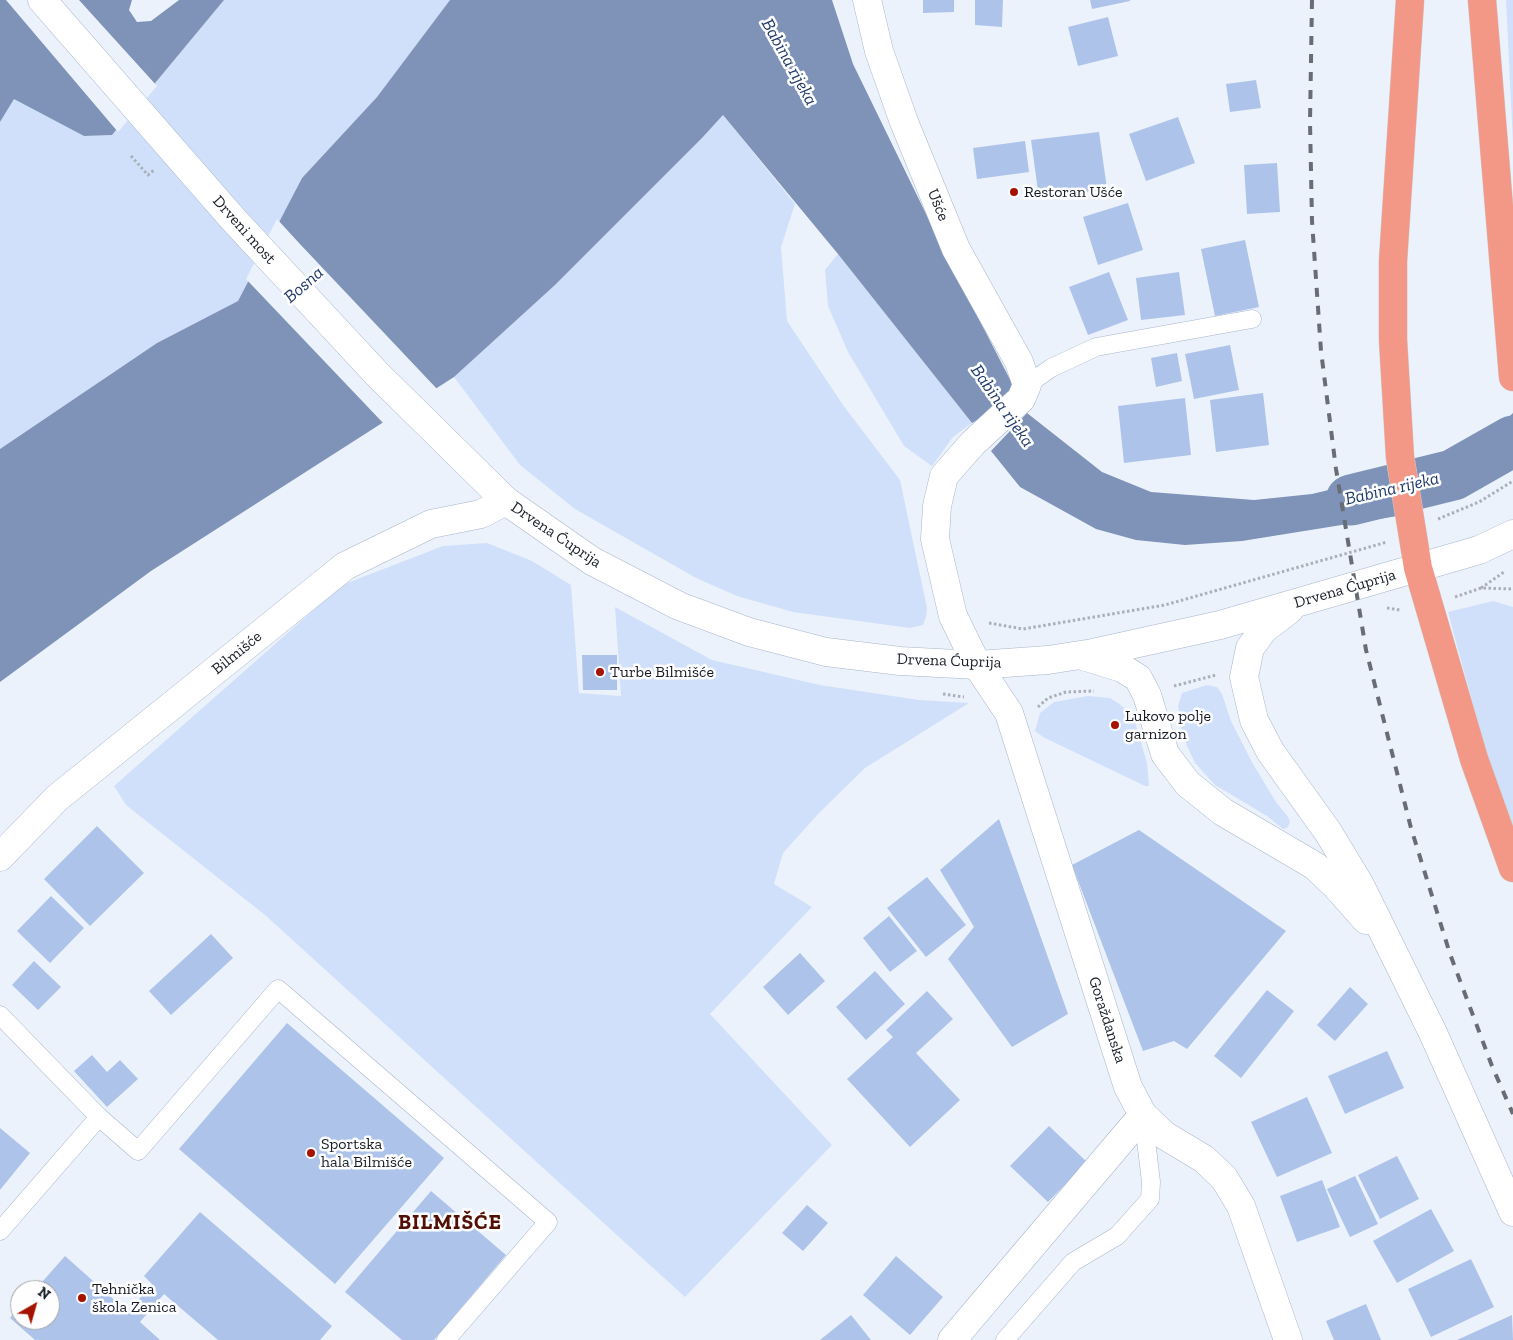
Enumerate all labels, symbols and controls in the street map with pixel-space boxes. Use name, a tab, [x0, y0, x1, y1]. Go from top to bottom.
water label: Babina rijeka	[756, 15, 822, 109]
place label: Restoran Ušće	[1024, 182, 1123, 202]
street label: Ušće	[923, 186, 953, 224]
marker: Restoran Ušće	[1008, 186, 1020, 198]
street label: Drveni most	[208, 192, 280, 268]
water label: Bosna	[280, 262, 328, 308]
water label: Babina rijeka	[966, 361, 1038, 451]
water label: Babina rijeka	[1343, 468, 1441, 510]
street label: Drvena Ćuprija	[507, 498, 605, 572]
street label: Drvena Ćuprija	[1292, 565, 1398, 613]
street label: Bilmišće	[208, 627, 266, 679]
street label: Drvena Ćuprija	[896, 650, 1002, 672]
place label: Turbe Bilmišće	[610, 662, 714, 682]
marker: Turbe Bilmišće	[594, 666, 606, 678]
place label: Lukovo polje garnizon	[1125, 706, 1211, 744]
marker: Lukovo polje garnizon	[1109, 719, 1121, 731]
street label: Goraždanska	[1084, 974, 1130, 1066]
place label: Sportska hala Bilmišće	[321, 1134, 412, 1172]
marker: Sportska hala Bilmišće	[305, 1147, 317, 1159]
district label: BILMIŠĆE	[397, 1210, 503, 1236]
place label: Tehnička škola Zenica	[92, 1279, 176, 1317]
north arrow	[10, 1280, 60, 1330]
text: N	[34, 1284, 53, 1304]
marker: Tehnička škola Zenica	[76, 1292, 88, 1304]

